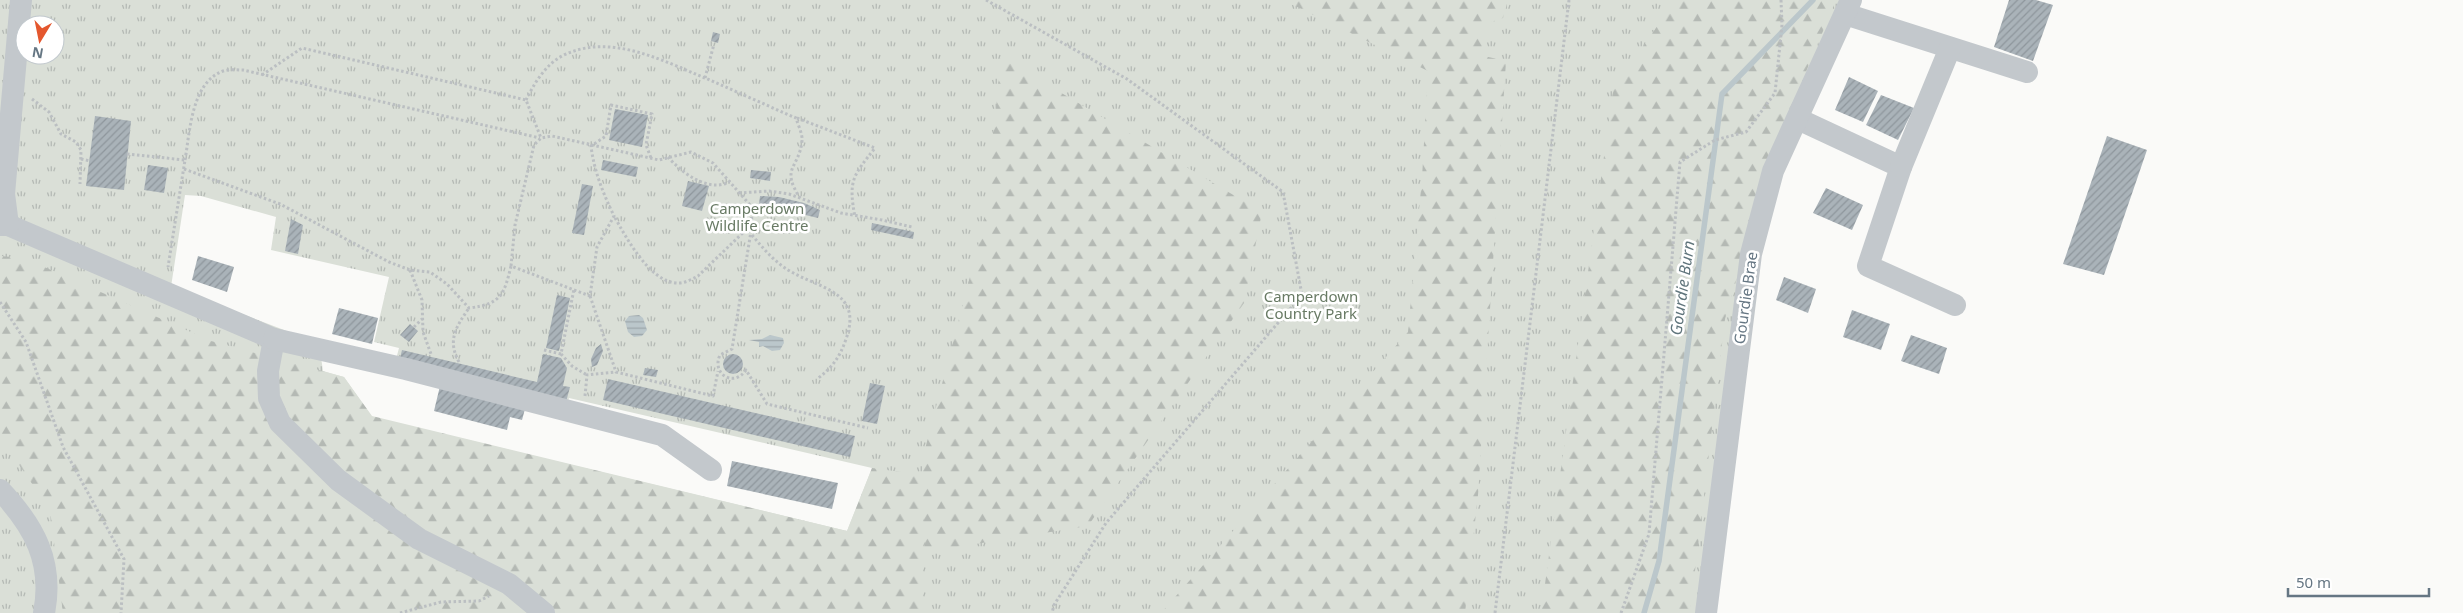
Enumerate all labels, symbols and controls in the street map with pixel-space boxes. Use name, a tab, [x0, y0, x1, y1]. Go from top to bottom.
north arrow	[15, 15, 65, 65]
text: N	[30, 43, 45, 64]
park label: Camperdown Wildlife Centre	[705, 198, 809, 235]
water label: Gourdie Burn	[1664, 239, 1700, 337]
street label: Gourdie Brae	[1729, 250, 1761, 345]
park label: Camperdown Country Park	[1264, 286, 1358, 323]
scale bar	[2288, 566, 2429, 598]
text: 50 m	[2296, 572, 2331, 592]

